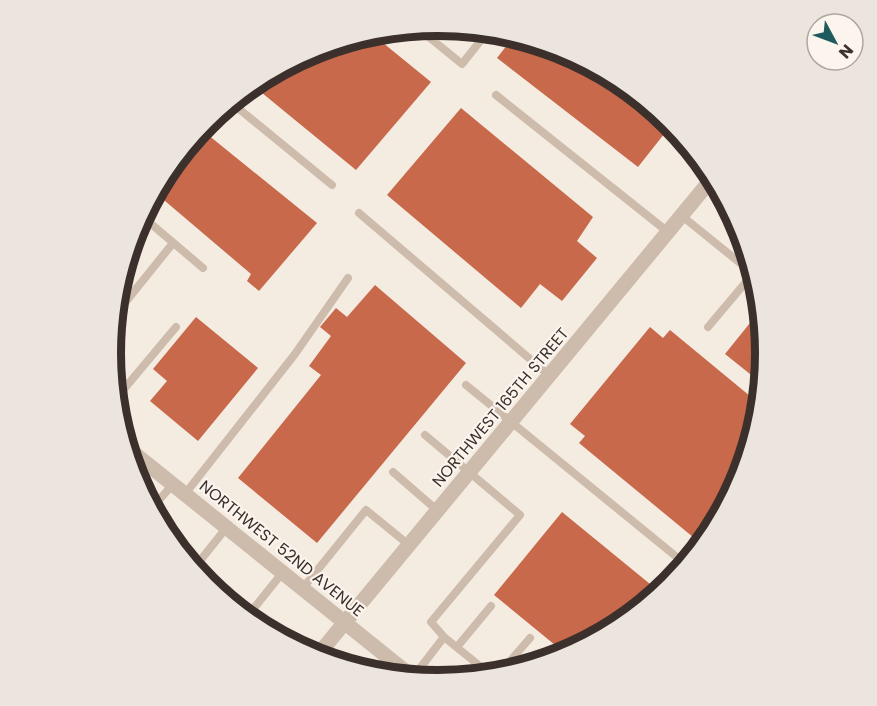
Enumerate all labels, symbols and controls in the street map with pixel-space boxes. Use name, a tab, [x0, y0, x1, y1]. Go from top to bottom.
north arrow	[805, 12, 865, 72]
text: N	[833, 39, 859, 64]
street label: NORTHWEST 165TH STREET	[427, 322, 574, 492]
street label: NORTHWEST 52ND AVENUE	[195, 475, 369, 622]

